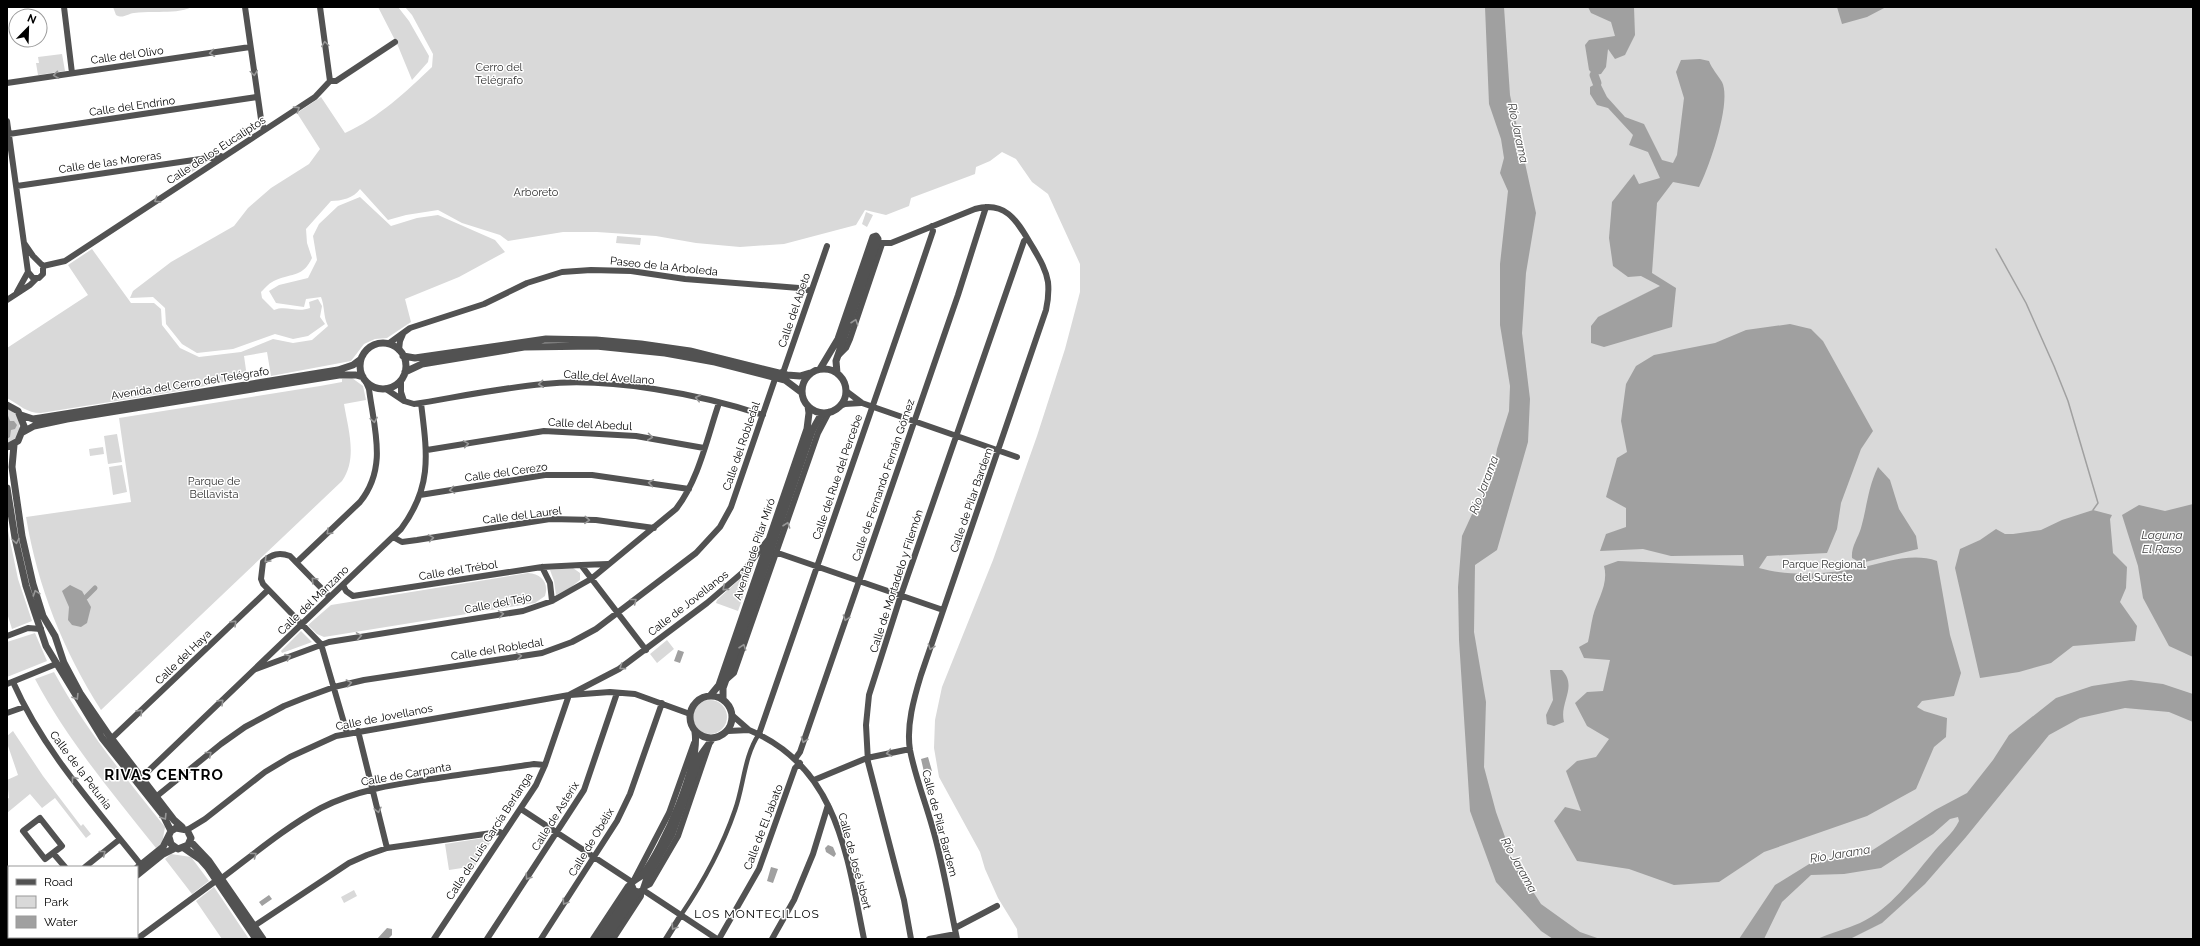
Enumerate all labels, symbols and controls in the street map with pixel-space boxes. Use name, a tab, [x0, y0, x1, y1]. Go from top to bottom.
north arrow	[8, 8, 48, 48]
text: N	[25, 12, 38, 27]
one-way arrow	[321, 41, 330, 47]
street label: Calle del Olivo	[90, 44, 165, 67]
one-way arrow	[209, 48, 215, 57]
park label: Cerro del Telégrafo	[475, 61, 523, 87]
one-way arrow	[52, 70, 59, 79]
one-way arrow	[249, 70, 258, 76]
street label: Calle del Endrino	[88, 94, 176, 119]
water label: Río Jarama	[1505, 102, 1531, 164]
one-way arrow	[293, 106, 300, 113]
street label: Calle de los Eucaliptos	[164, 114, 268, 187]
street label: Calle de las Moreras	[58, 149, 162, 176]
park label: Arboreto	[514, 186, 559, 199]
one-way arrow	[154, 195, 161, 202]
street label: Paseo de la Arboleda	[609, 254, 719, 279]
street label: Calle del Abeto	[776, 271, 813, 349]
one-way arrow	[851, 319, 859, 326]
street label: Avenida del Cerro del Telégrafo	[110, 365, 270, 402]
street label: Calle del Avellano	[563, 368, 655, 387]
one-way arrow	[538, 380, 544, 389]
one-way arrow	[695, 395, 701, 403]
street label: Calle de Fernando Fernán Gómez	[850, 397, 918, 563]
street label: Calle del Robledal	[720, 400, 763, 492]
street label: Calle del Rue del Percebe	[810, 412, 865, 542]
street label: Calle del Abedul	[548, 416, 632, 433]
one-way arrow	[369, 417, 377, 423]
one-way arrow	[647, 433, 653, 442]
one-way arrow	[463, 440, 469, 449]
street label: Calle de Pilar Bardem	[947, 446, 996, 554]
water label: Río Jarama	[1467, 454, 1501, 516]
street label: Calle del Cerezo	[464, 460, 549, 485]
park label: Parque de Bellavista	[188, 475, 241, 501]
one-way arrow	[648, 479, 654, 488]
one-way arrow	[449, 485, 455, 494]
street label: Avenida de Pilar Miró	[731, 496, 778, 602]
street label: Calle del Laurel	[482, 504, 562, 527]
street label: Calle de Mortadelo y Filemón	[867, 508, 926, 654]
one-way arrow	[584, 516, 590, 524]
one-way arrow	[782, 521, 790, 528]
one-way arrow	[326, 527, 334, 535]
water label: Laguna El Raso	[2141, 528, 2183, 556]
one-way arrow	[428, 534, 434, 543]
one-way arrow	[11, 537, 19, 544]
one-way arrow	[265, 555, 272, 563]
street label: Calle del Trébol	[418, 558, 498, 583]
park label: Parque Regional del Sureste	[1782, 558, 1866, 584]
street label: Calle del Manzano	[275, 563, 352, 638]
street label: Calle de Jovellanos	[645, 568, 731, 639]
one-way arrow	[311, 577, 318, 585]
one-way arrow	[723, 583, 730, 590]
one-way arrow	[32, 589, 41, 596]
street label: Calle del Tejo	[463, 591, 533, 616]
one-way arrow	[630, 598, 637, 606]
one-way arrow	[498, 610, 504, 619]
one-way arrow	[842, 614, 851, 621]
one-way arrow	[229, 620, 237, 627]
street label: Calle del Haya	[152, 627, 214, 687]
one-way arrow	[356, 632, 362, 641]
street label: Calle del Robledal	[450, 636, 544, 663]
one-way arrow	[927, 643, 936, 650]
one-way arrow	[739, 644, 747, 651]
one-way arrow	[516, 652, 522, 661]
one-way arrow	[285, 653, 292, 661]
one-way arrow	[619, 662, 626, 670]
one-way arrow	[346, 680, 352, 688]
one-way arrow	[71, 693, 78, 700]
one-way arrow	[216, 699, 224, 707]
street label: Calle de Jovellanos	[335, 702, 434, 733]
one-way arrow	[135, 709, 143, 717]
street label: Calle de la Petunia	[47, 729, 114, 812]
one-way arrow	[800, 737, 808, 744]
one-way arrow	[885, 749, 892, 757]
one-way arrow	[204, 751, 212, 758]
street label: Calle de Carpanta	[360, 760, 452, 789]
district label: RIVAS CENTRO	[104, 766, 224, 784]
street label: Calle de Pilar Bardem	[919, 768, 960, 878]
street label: Calle de Luis García Berlanga	[443, 770, 535, 902]
one-way arrow	[71, 777, 78, 784]
street label: Calle de Asterix	[529, 779, 582, 853]
street label: Calle de El Jabato	[741, 782, 786, 872]
street label: Calle de Obélix	[566, 805, 617, 879]
one-way arrow	[373, 806, 381, 813]
street label: Calle de José Isbert	[835, 811, 874, 911]
one-way arrow	[159, 813, 166, 820]
water label: Río Jarama	[1498, 835, 1540, 895]
water label: Río Jarama	[1809, 842, 1871, 866]
one-way arrow	[98, 850, 105, 857]
one-way arrow	[249, 853, 256, 860]
legend	[8, 866, 138, 938]
one-way arrow	[525, 873, 533, 880]
text: Road	[44, 875, 73, 889]
text: Park	[44, 895, 69, 909]
one-way arrow	[563, 898, 570, 905]
district label: LOS MONTECILLOS	[694, 907, 820, 921]
text: Water	[44, 915, 78, 929]
one-way arrow	[671, 923, 678, 930]

